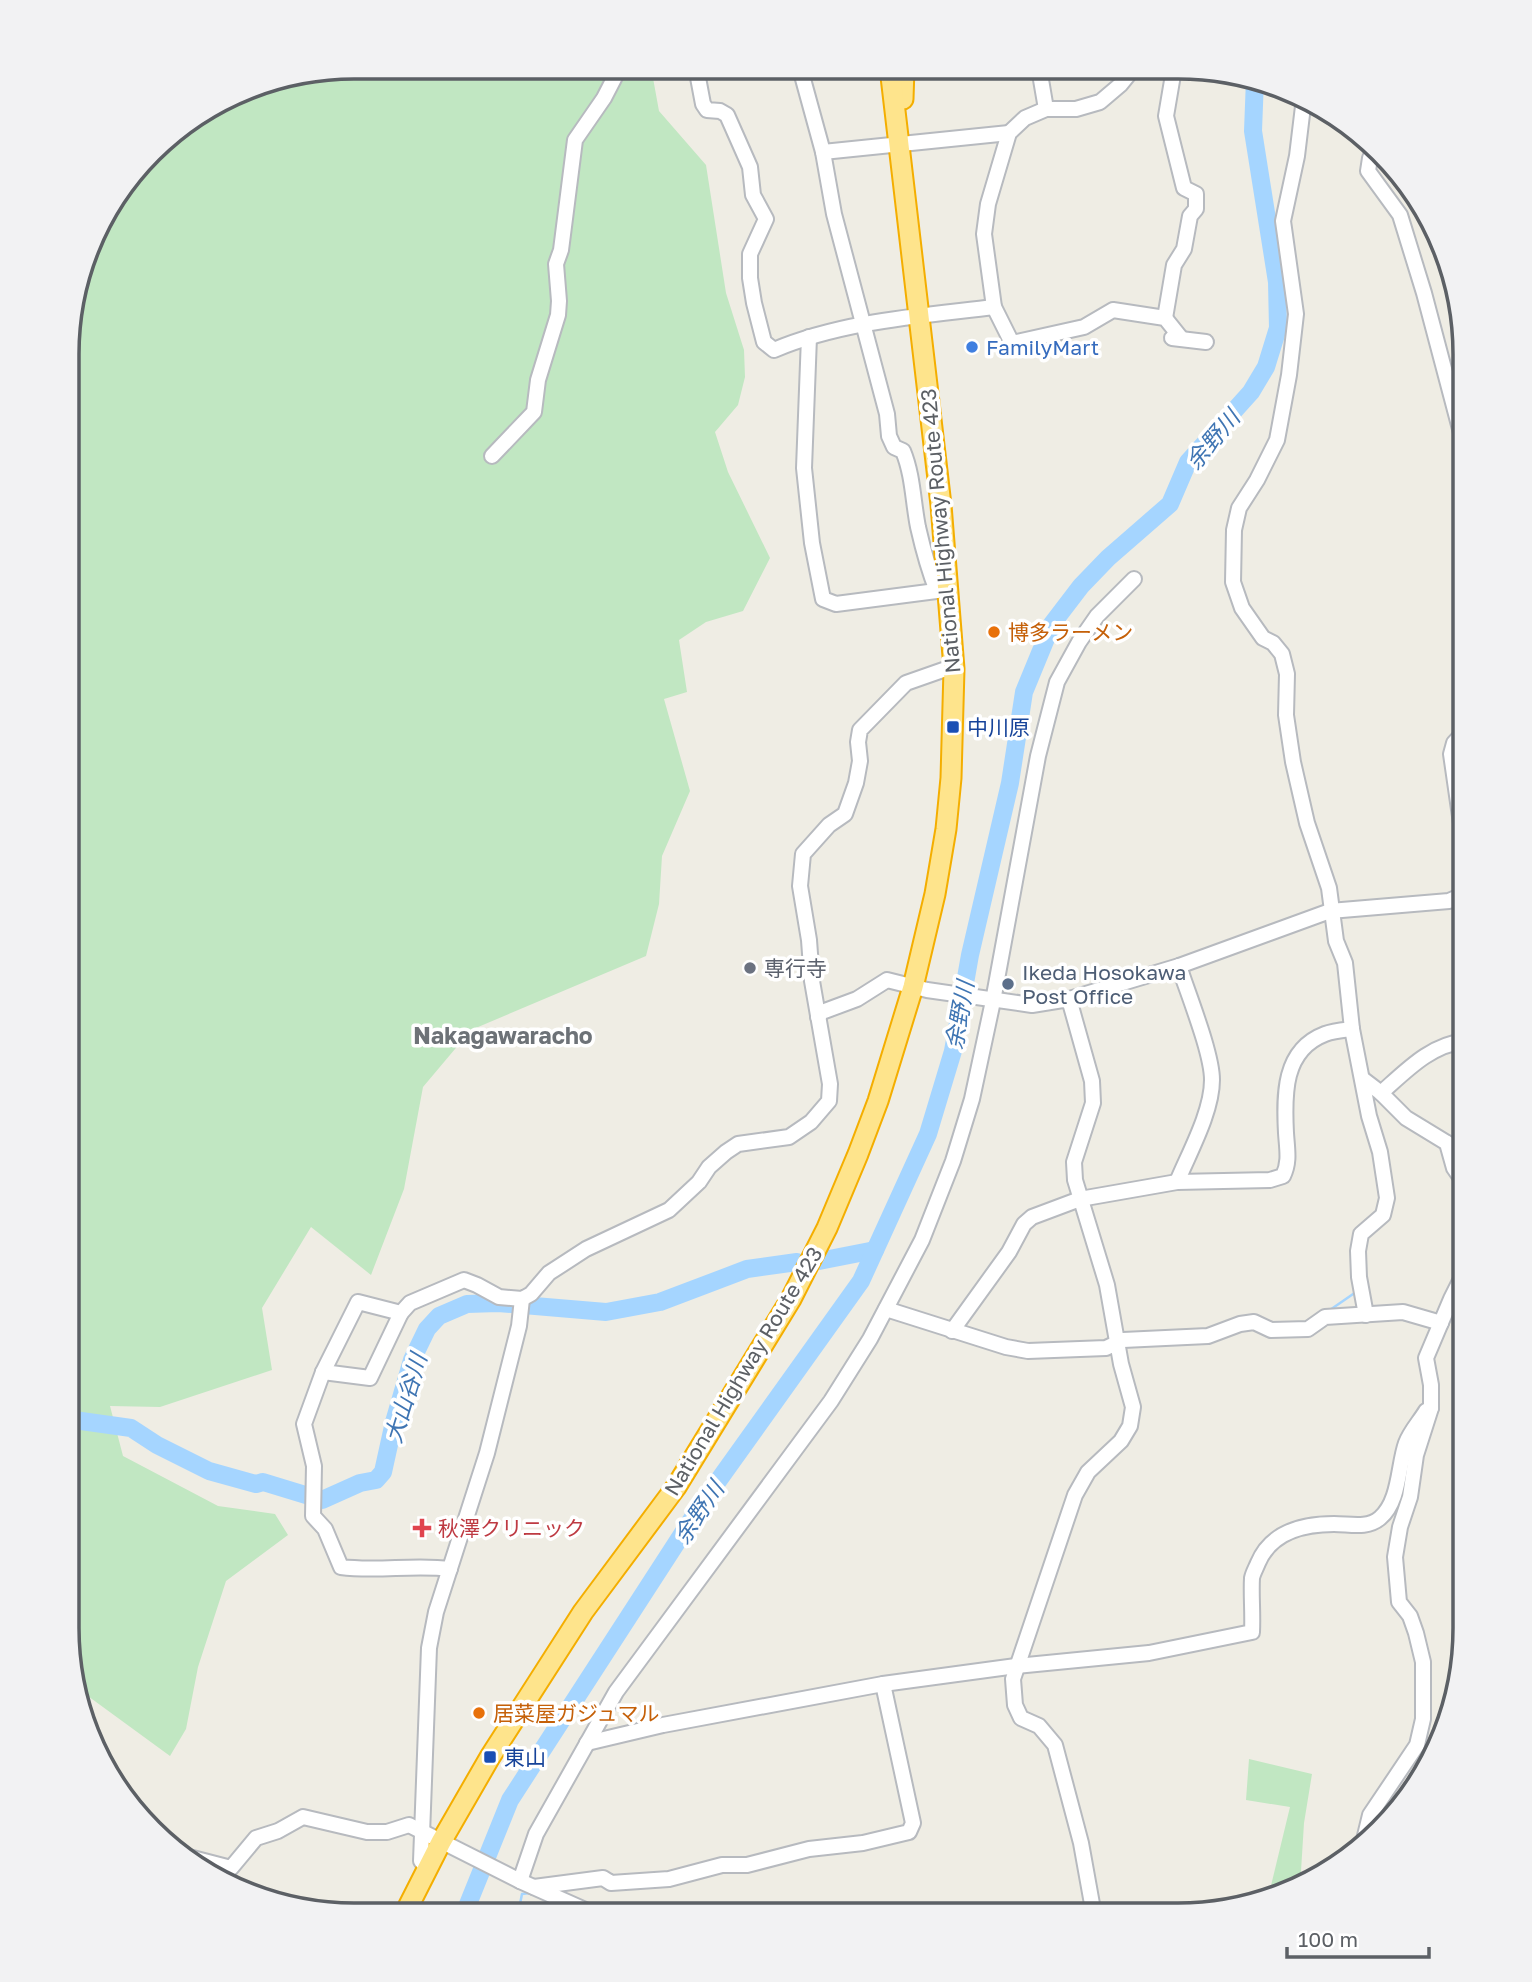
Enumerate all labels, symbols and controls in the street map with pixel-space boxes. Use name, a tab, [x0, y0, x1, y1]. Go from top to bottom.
place label: FamilyMart	[986, 334, 1099, 360]
marker: FamilyMart	[964, 339, 980, 355]
street label: National Highway Route 423	[915, 388, 965, 674]
water label: 余野川	[1179, 401, 1247, 474]
place label: 博多ラーメン	[1008, 619, 1133, 645]
marker: 博多ラーメン	[986, 624, 1002, 640]
place label: 中川原	[967, 714, 1030, 740]
marker: 中川原	[945, 719, 961, 735]
place label: 専行寺	[764, 955, 827, 981]
place label: Ikeda Hosokawa Post Office	[1022, 959, 1186, 1009]
marker: 専行寺	[742, 960, 758, 976]
water label: 余野川	[939, 976, 979, 1051]
marker: Ikeda Hosokawa Post Office	[1000, 976, 1016, 992]
district label: Nakagawaracho	[413, 1021, 593, 1049]
street label: National Highway Route 423	[658, 1242, 828, 1500]
water label: 大山谷川	[378, 1347, 433, 1446]
water label: 余野川	[667, 1473, 731, 1548]
place label: 秋澤クリニック	[438, 1515, 585, 1541]
marker: 秋澤クリニック	[412, 1518, 432, 1538]
place label: 居菜屋ガジュマル	[493, 1700, 660, 1726]
marker: 居菜屋ガジュマル	[471, 1705, 487, 1721]
place label: 東山	[504, 1744, 546, 1770]
marker: 東山	[482, 1749, 498, 1765]
scale bar	[1287, 1916, 1429, 1960]
text: 100 m	[1298, 1926, 1358, 1952]

